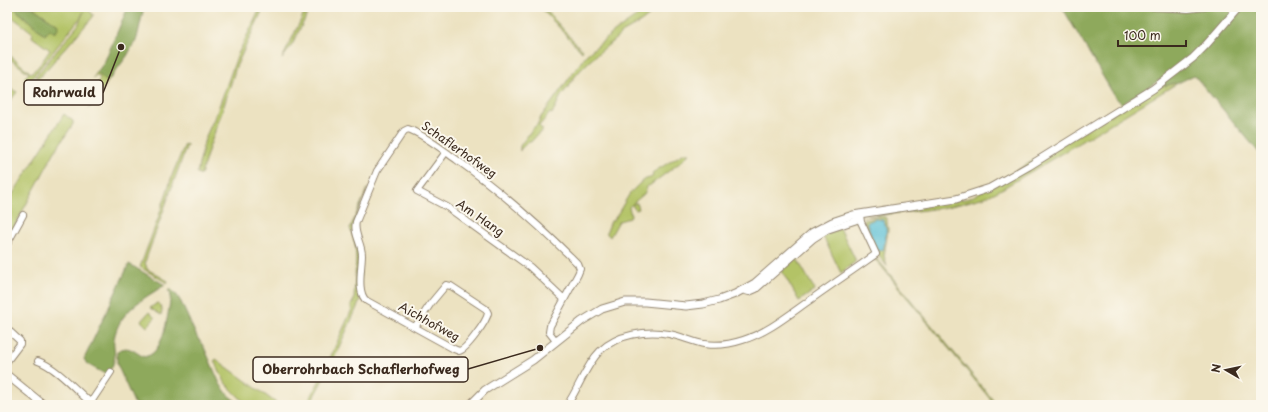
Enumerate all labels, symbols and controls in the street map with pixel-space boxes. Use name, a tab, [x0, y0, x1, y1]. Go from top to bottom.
scale bar	[1118, 22, 1186, 48]
text: 100 m	[1124, 26, 1161, 44]
callout: Rohrwald	[24, 80, 103, 105]
text: Rohrwald	[32, 82, 96, 101]
street label: Schaflerhofweg	[418, 116, 501, 182]
street label: Am Hang	[453, 194, 508, 240]
street label: Aichhofweg	[396, 297, 463, 345]
north arrow	[1206, 350, 1246, 390]
callout: Oberrohrbach Schaflerhofweg	[253, 357, 468, 382]
text: Oberrohrbach Schaflerhofweg	[262, 359, 460, 378]
text: N	[1207, 362, 1225, 374]

